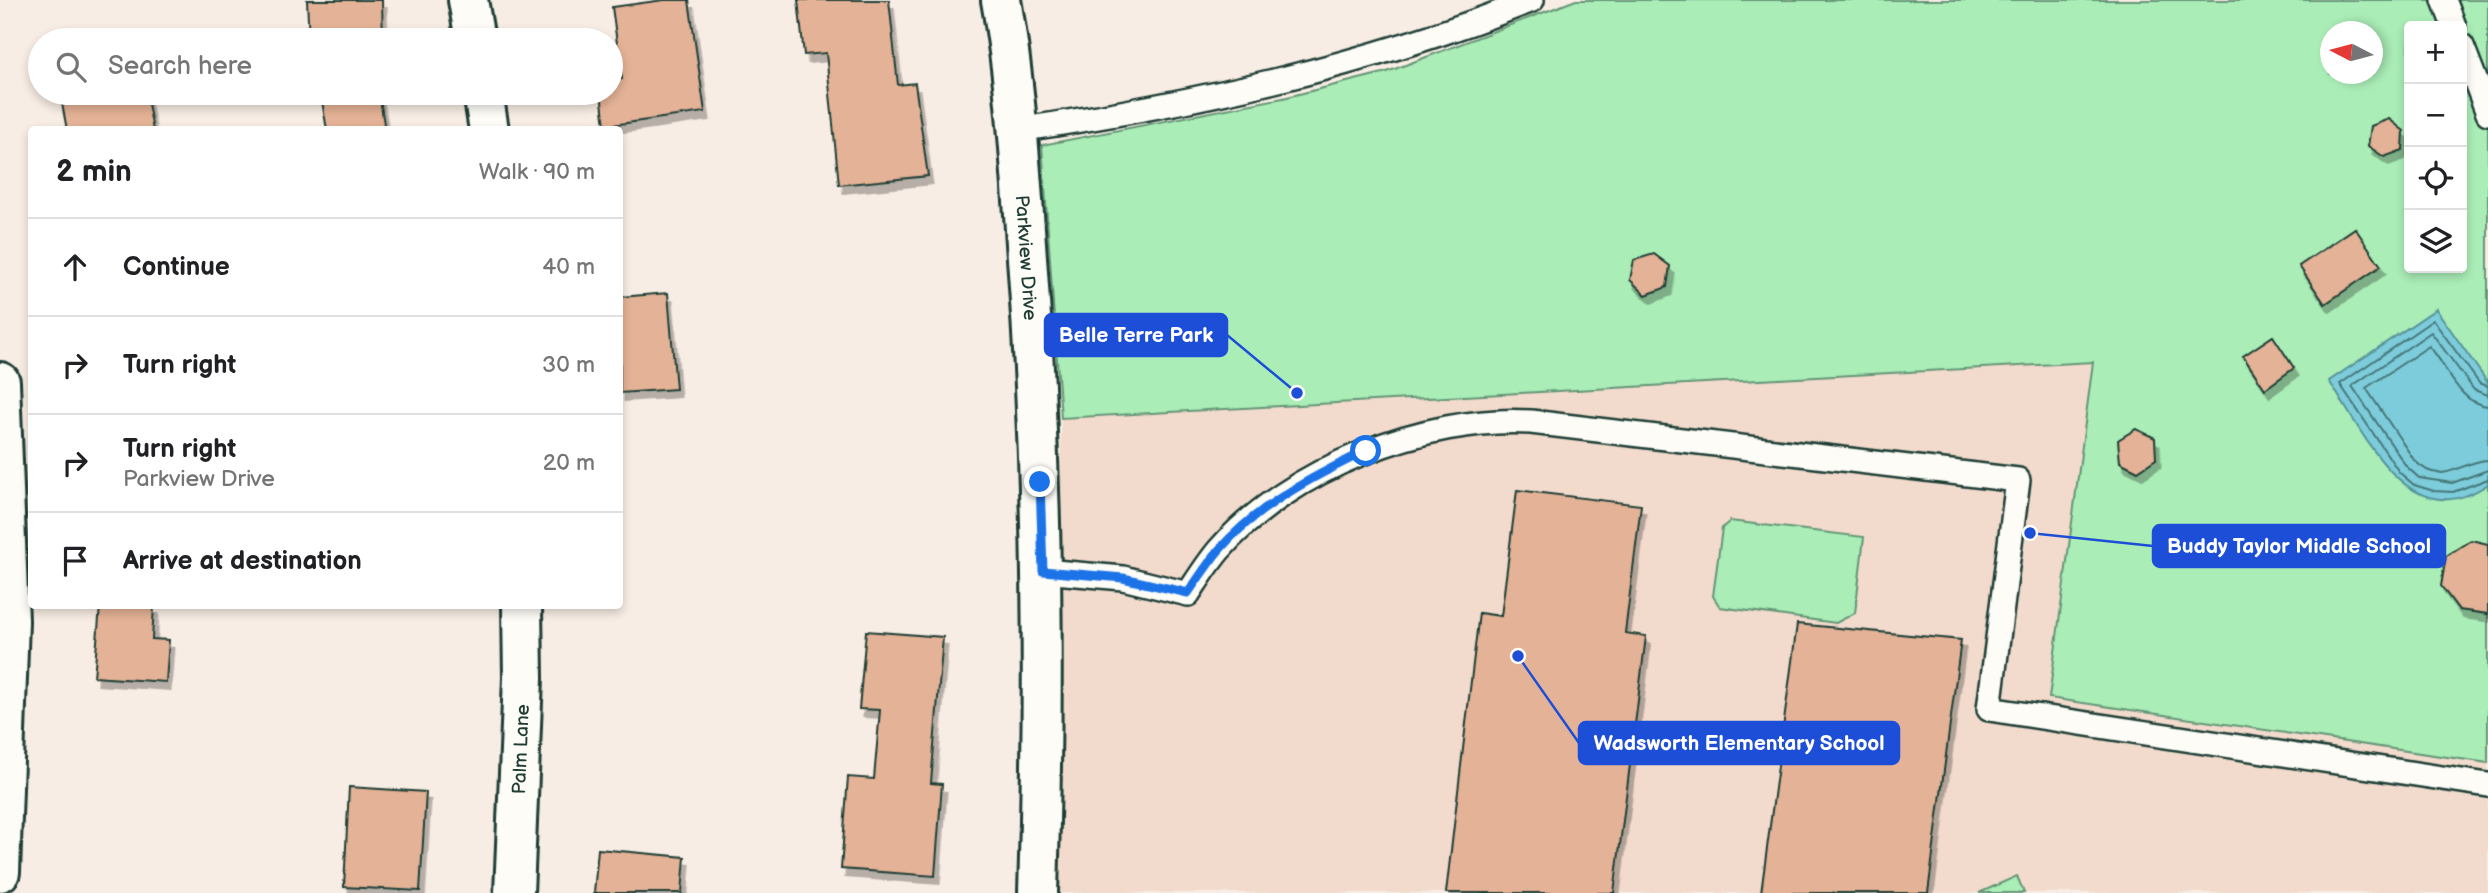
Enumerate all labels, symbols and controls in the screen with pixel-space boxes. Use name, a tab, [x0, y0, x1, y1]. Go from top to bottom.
north arrow	[2320, 21, 2383, 84]
map controls	[2404, 21, 2467, 273]
button: +	[2404, 21, 2467, 84]
search box	[28, 28, 623, 105]
icon: search	[52, 48, 90, 86]
text: Search here	[108, 51, 252, 82]
button: −	[2404, 84, 2467, 147]
button: locate	[2404, 147, 2467, 210]
text: 2 min	[56, 154, 132, 190]
text: Walk · 90 m	[479, 158, 595, 186]
street label: Parkview Drive	[1010, 194, 1041, 321]
button: layers	[2404, 210, 2467, 273]
icon: ahead	[56, 248, 94, 286]
text: Continue	[123, 252, 230, 283]
text: 40 m	[542, 253, 595, 281]
callout: Belle Terre Park	[1045, 314, 1227, 356]
text: Belle Terre Park	[1059, 323, 1213, 348]
icon: right	[56, 346, 94, 384]
text: Turn right	[123, 350, 236, 381]
text: 30 m	[542, 351, 595, 379]
text: Turn right	[123, 434, 236, 465]
route start	[1350, 435, 1381, 466]
icon: right	[56, 444, 94, 482]
text: 20 m	[543, 449, 595, 477]
text: Parkview Drive	[123, 465, 275, 493]
route end	[1024, 466, 1055, 497]
callout: Buddy Taylor Middle School	[2153, 525, 2445, 567]
text: Buddy Taylor Middle School	[2167, 534, 2431, 559]
icon: arrive	[56, 542, 94, 580]
text: Arrive at destination	[123, 546, 362, 577]
street label: Palm Lane	[508, 704, 535, 795]
callout: Wadsworth Elementary School	[1579, 722, 1899, 764]
text: Wadsworth Elementary School	[1593, 731, 1885, 756]

